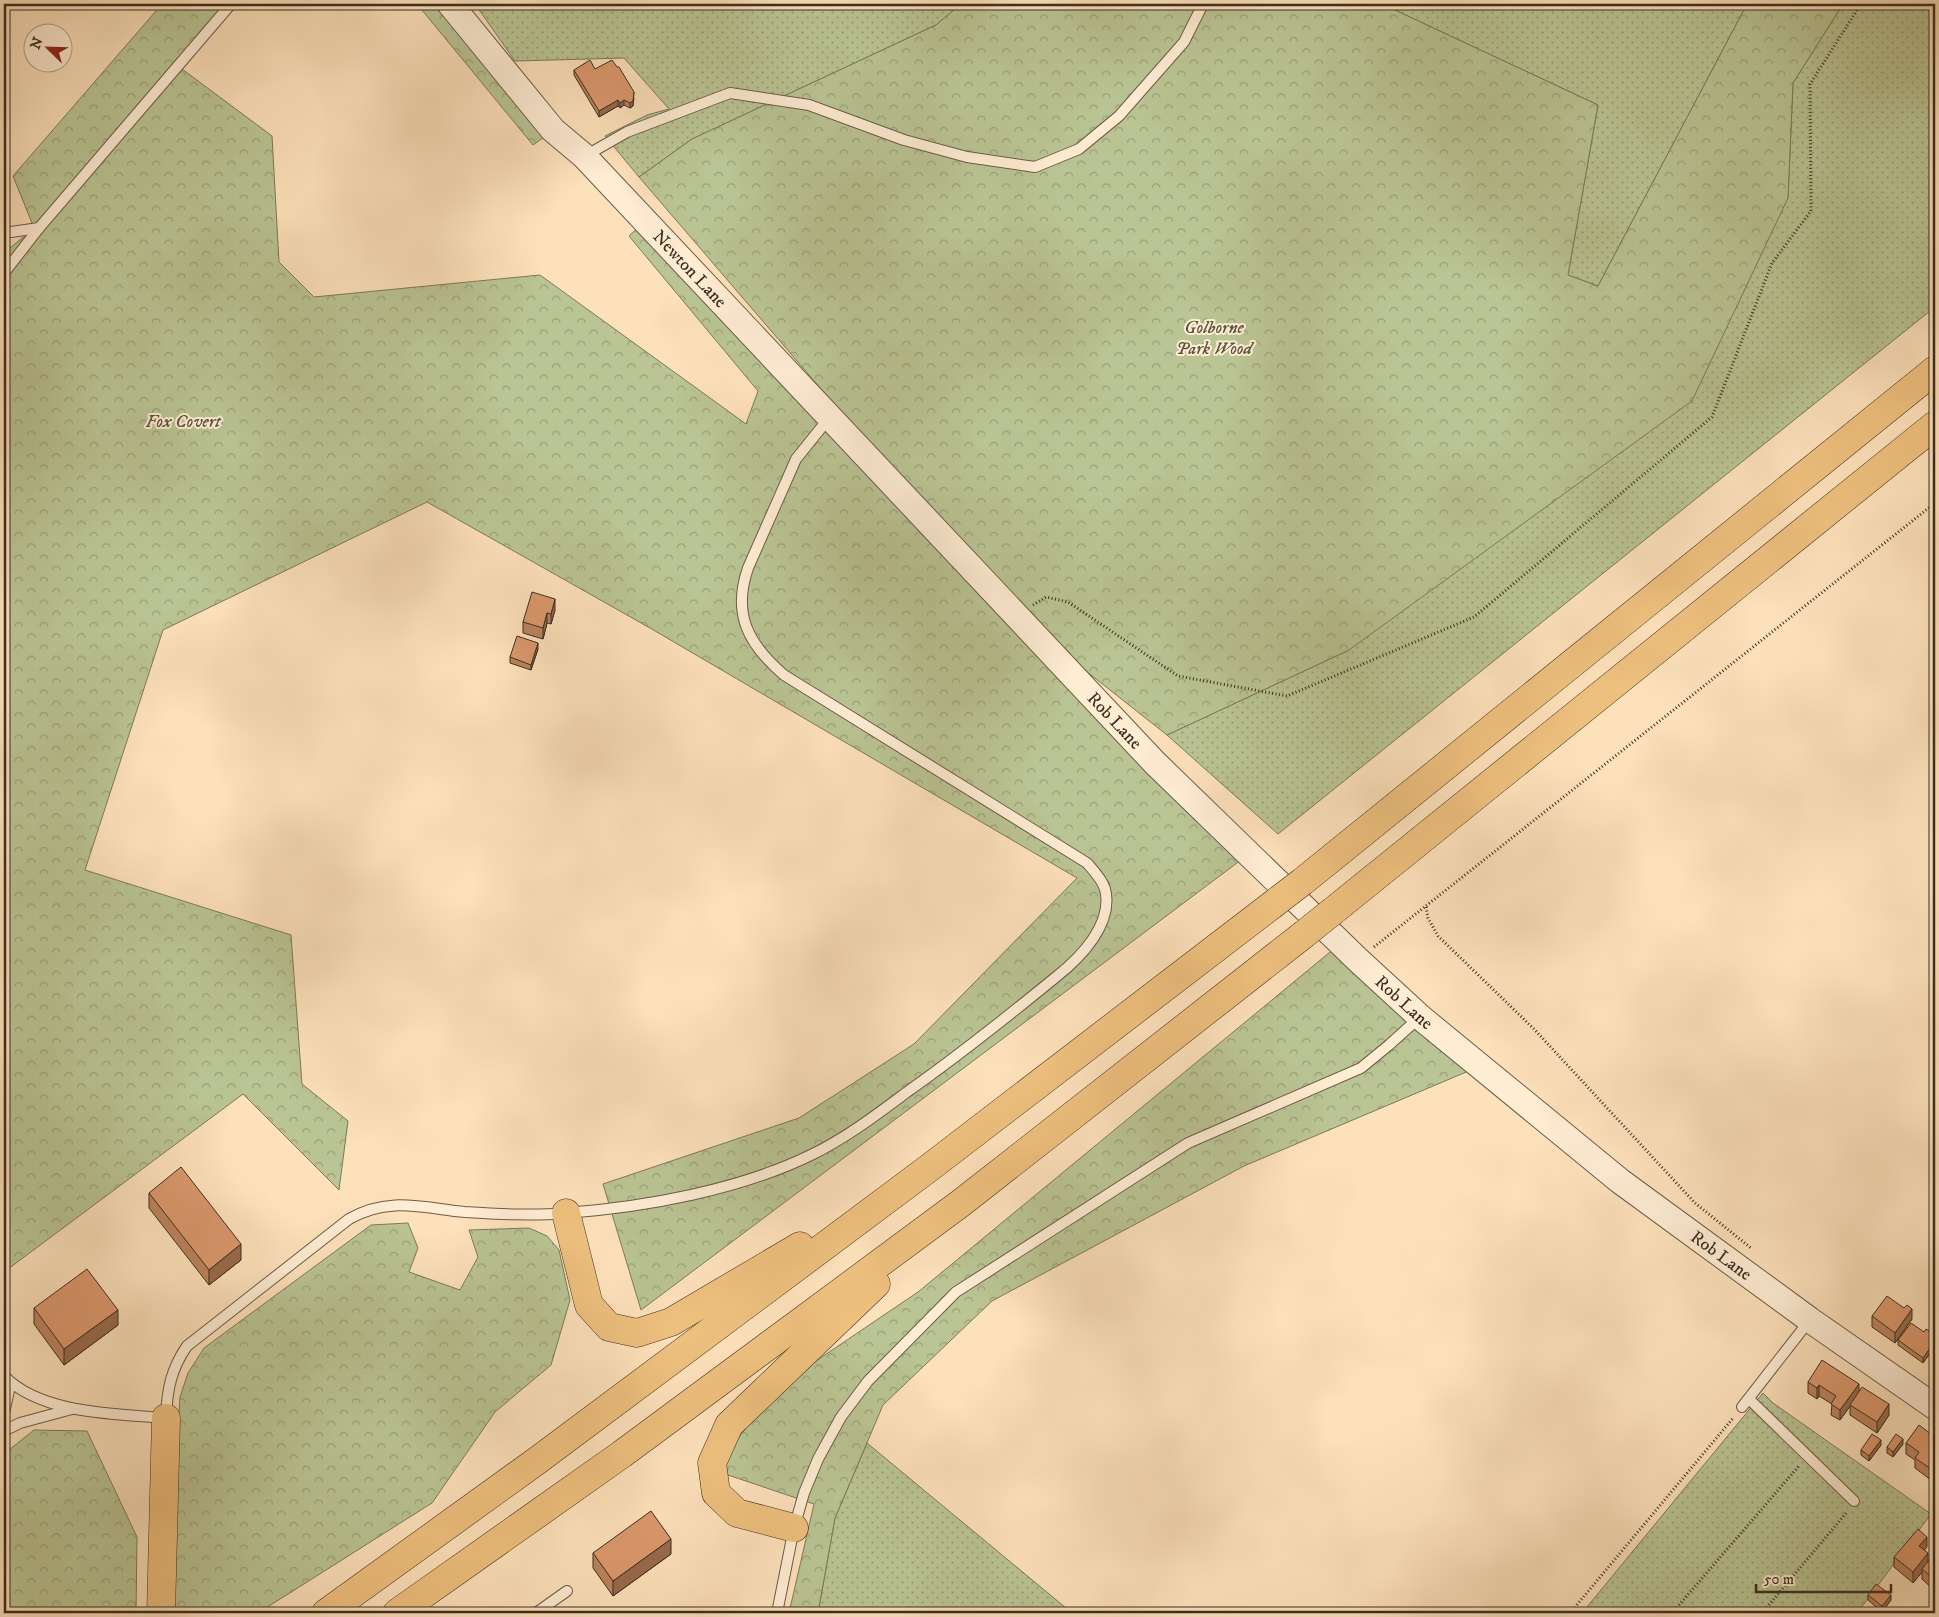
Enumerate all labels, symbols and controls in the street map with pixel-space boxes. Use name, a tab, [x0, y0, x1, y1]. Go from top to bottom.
north arrow	[22, 22, 72, 72]
text: N	[26, 34, 48, 52]
street label: Newton Lane	[648, 226, 731, 313]
park label: Golborne Park Wood	[1176, 317, 1255, 360]
park label: Fox Covert	[145, 411, 222, 433]
street label: Rob Lane	[1082, 688, 1146, 754]
street label: Rob Lane	[1370, 971, 1437, 1035]
street label: Rob Lane	[1686, 1226, 1756, 1286]
scale bar	[1756, 1562, 1892, 1594]
text: 50 m	[1764, 1570, 1794, 1589]

